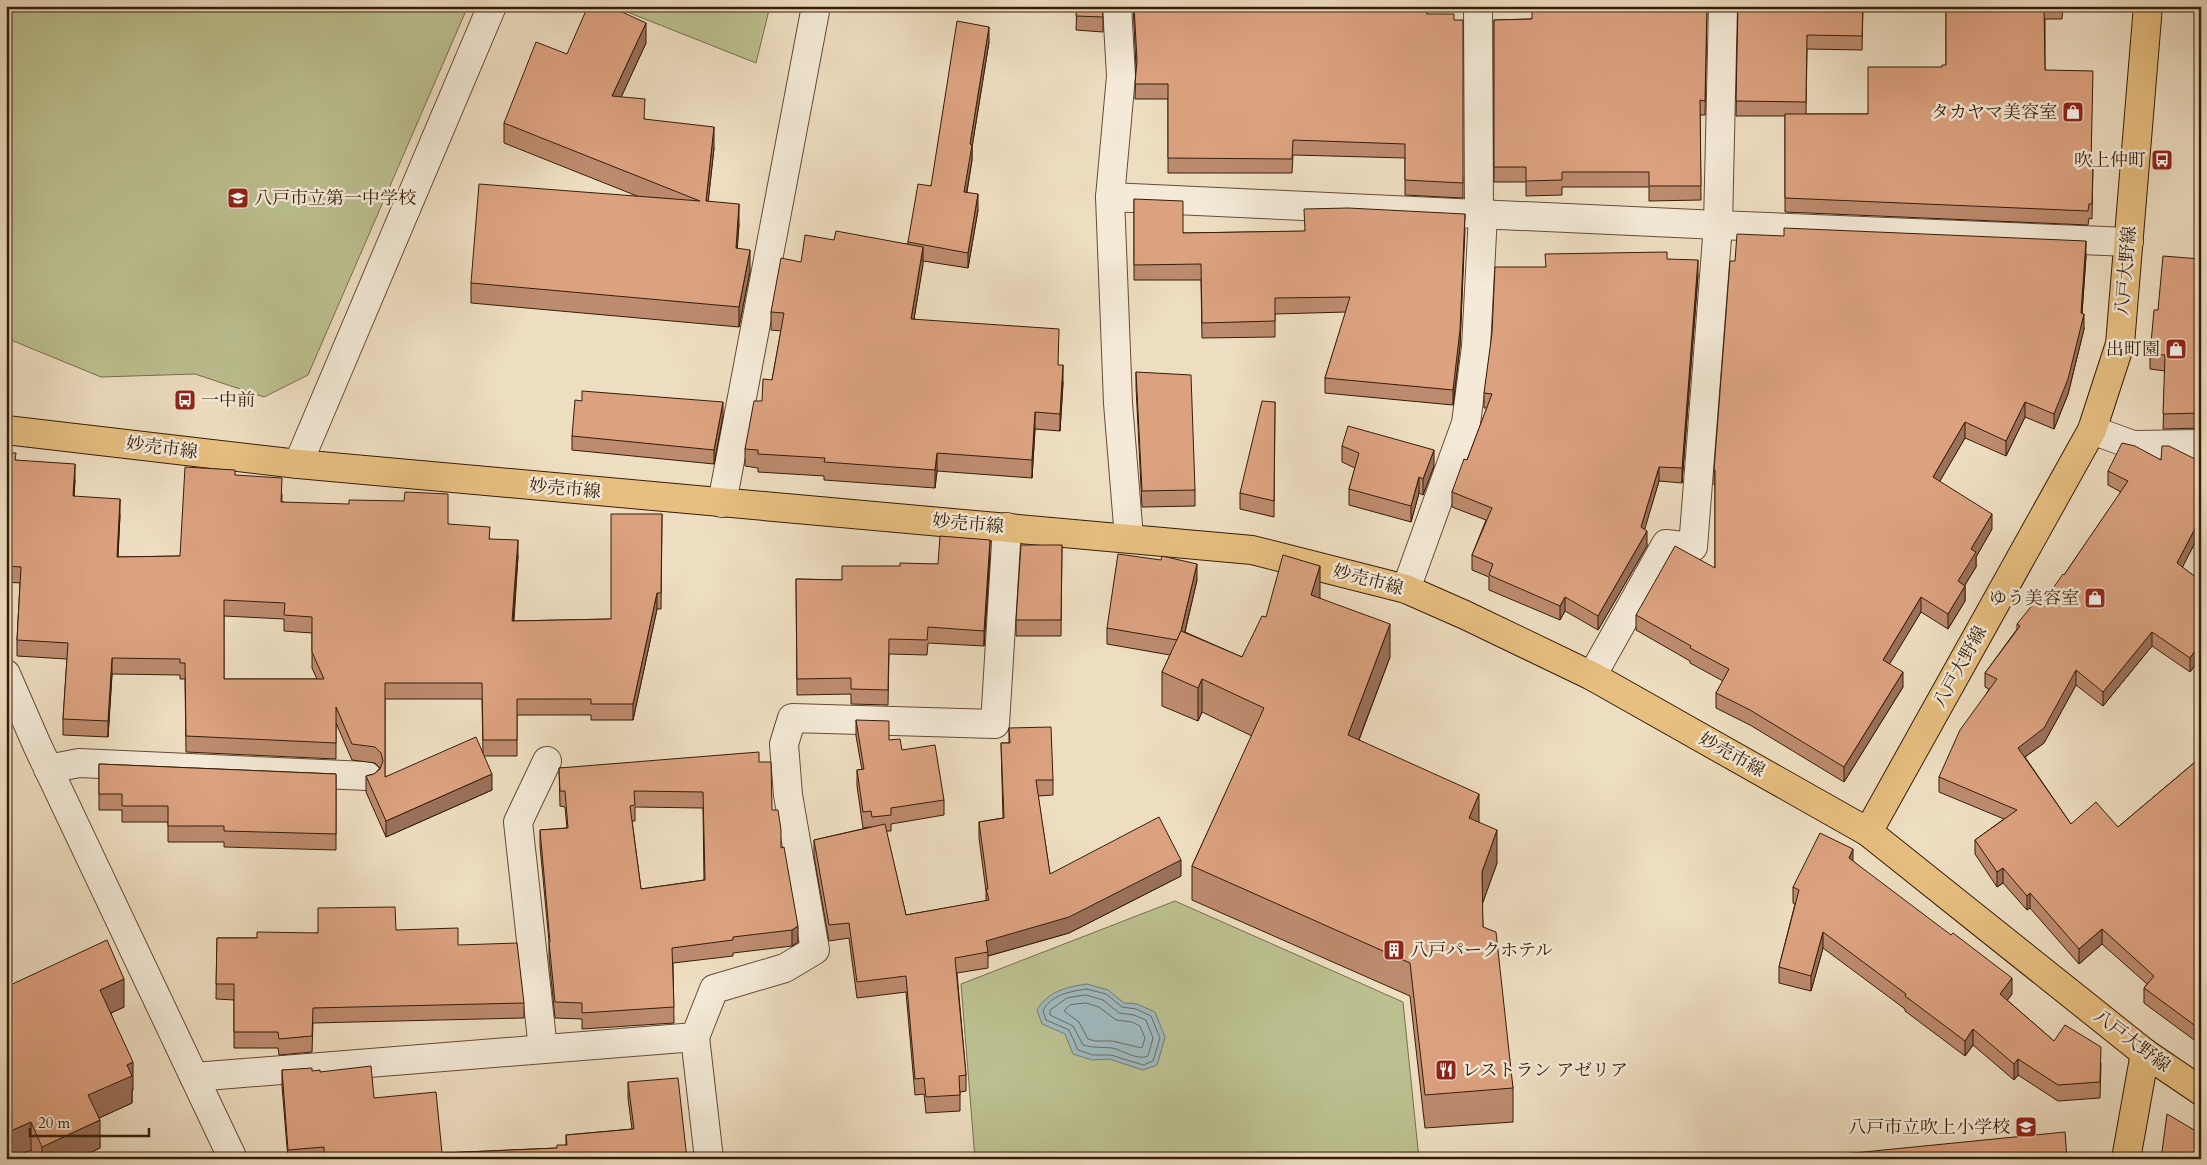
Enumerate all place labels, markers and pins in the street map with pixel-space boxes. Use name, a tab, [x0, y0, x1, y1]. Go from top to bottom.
place label: タカヤマ美容室	[1931, 100, 2057, 125]
shop icon: タカヤマ美容室	[2061, 100, 2085, 124]
place label: 吹上仲町	[2074, 148, 2146, 173]
bus stop icon: 吹上仲町	[2150, 148, 2174, 172]
school or university icon: 八戸市立第一中学校	[226, 186, 250, 210]
place label: 八戸市立第一中学校	[254, 186, 416, 211]
place label: 出町園	[2106, 337, 2160, 362]
shop icon: 出町園	[2164, 337, 2188, 361]
bus stop icon: 一中前	[173, 388, 197, 412]
place label: 一中前	[201, 388, 255, 413]
place label: ゆう美容室	[1989, 586, 2079, 611]
shop icon: ゆう美容室	[2083, 586, 2107, 610]
building icon: 八戸パークホテル	[1382, 938, 1406, 962]
place label: 八戸パークホテル	[1410, 938, 1553, 963]
restaurant icon: レストラン アゼリア	[1434, 1058, 1458, 1082]
place label: レストラン アゼリア	[1462, 1058, 1628, 1083]
place label: 八戸市立吹上小学校	[1848, 1115, 2010, 1140]
school or university icon: 八戸市立吹上小学校	[2014, 1115, 2038, 1139]

